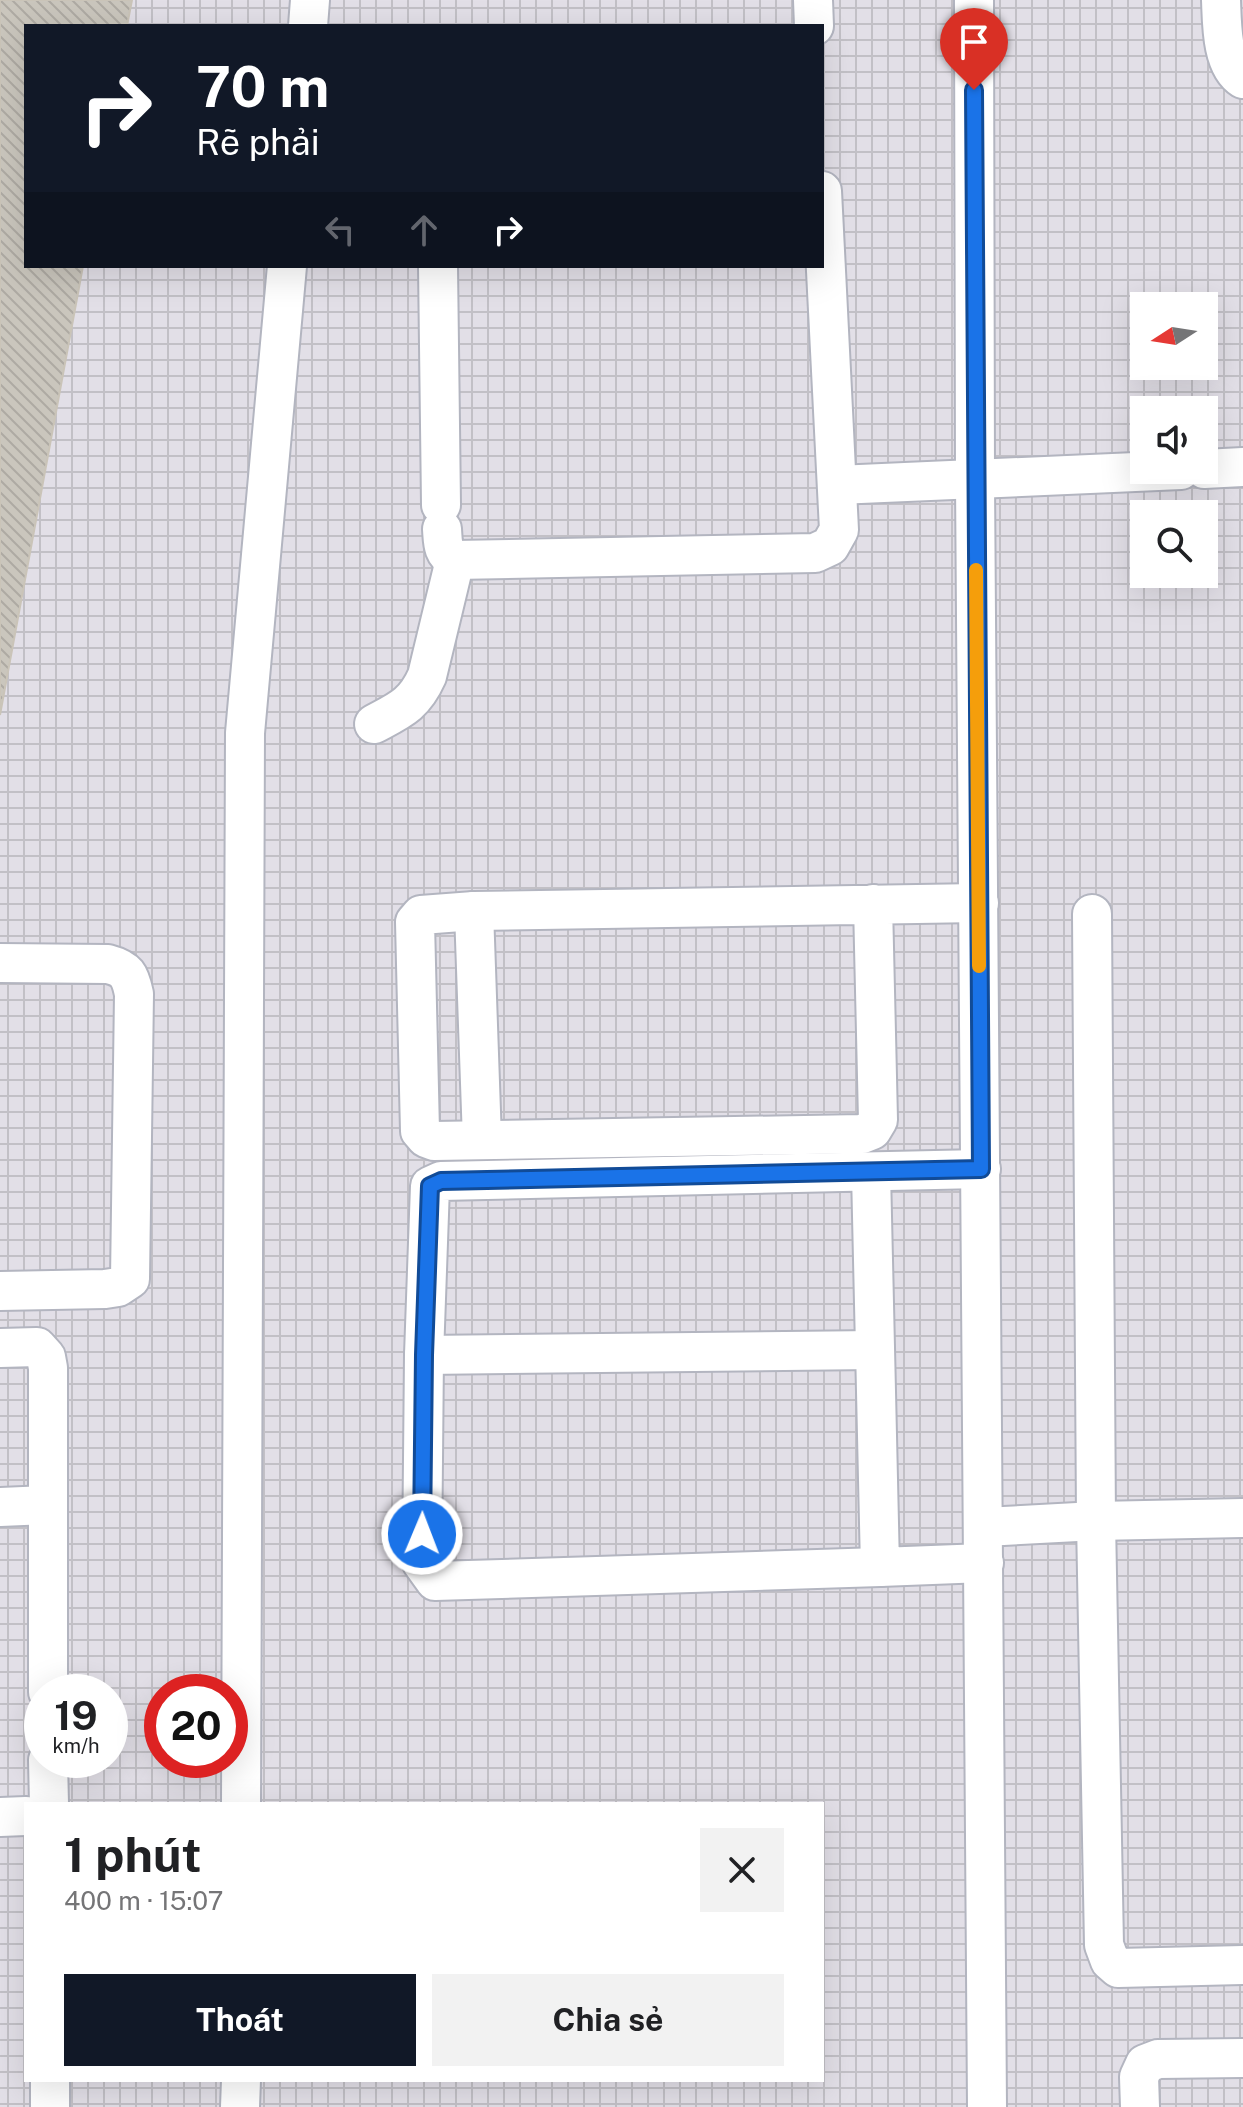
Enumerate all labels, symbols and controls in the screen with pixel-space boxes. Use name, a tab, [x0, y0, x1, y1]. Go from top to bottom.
pin	[940, 8, 1008, 90]
icon: arrive	[952, 20, 996, 64]
text: 70 m	[196, 54, 329, 120]
icon: right	[64, 56, 168, 160]
text: Rẽ phải	[196, 121, 320, 163]
icon: left	[318, 208, 362, 252]
icon: ahead	[402, 208, 446, 252]
icon: right	[486, 208, 530, 252]
north arrow	[1130, 292, 1218, 380]
map controls	[1130, 292, 1218, 588]
button: sound	[1130, 396, 1218, 484]
button: search	[1130, 500, 1218, 588]
position arrow	[380, 1492, 464, 1576]
speed limit sign: 20	[144, 1674, 248, 1778]
text: 19	[54, 1692, 98, 1739]
text: km/h	[52, 1734, 100, 1758]
text: 1 phút	[64, 1826, 202, 1883]
button: close	[700, 1828, 784, 1912]
text: 400 m · 15:07	[64, 1885, 223, 1916]
button: Thoát	[64, 1974, 416, 2066]
button: Chia sẻ	[432, 1974, 784, 2066]

